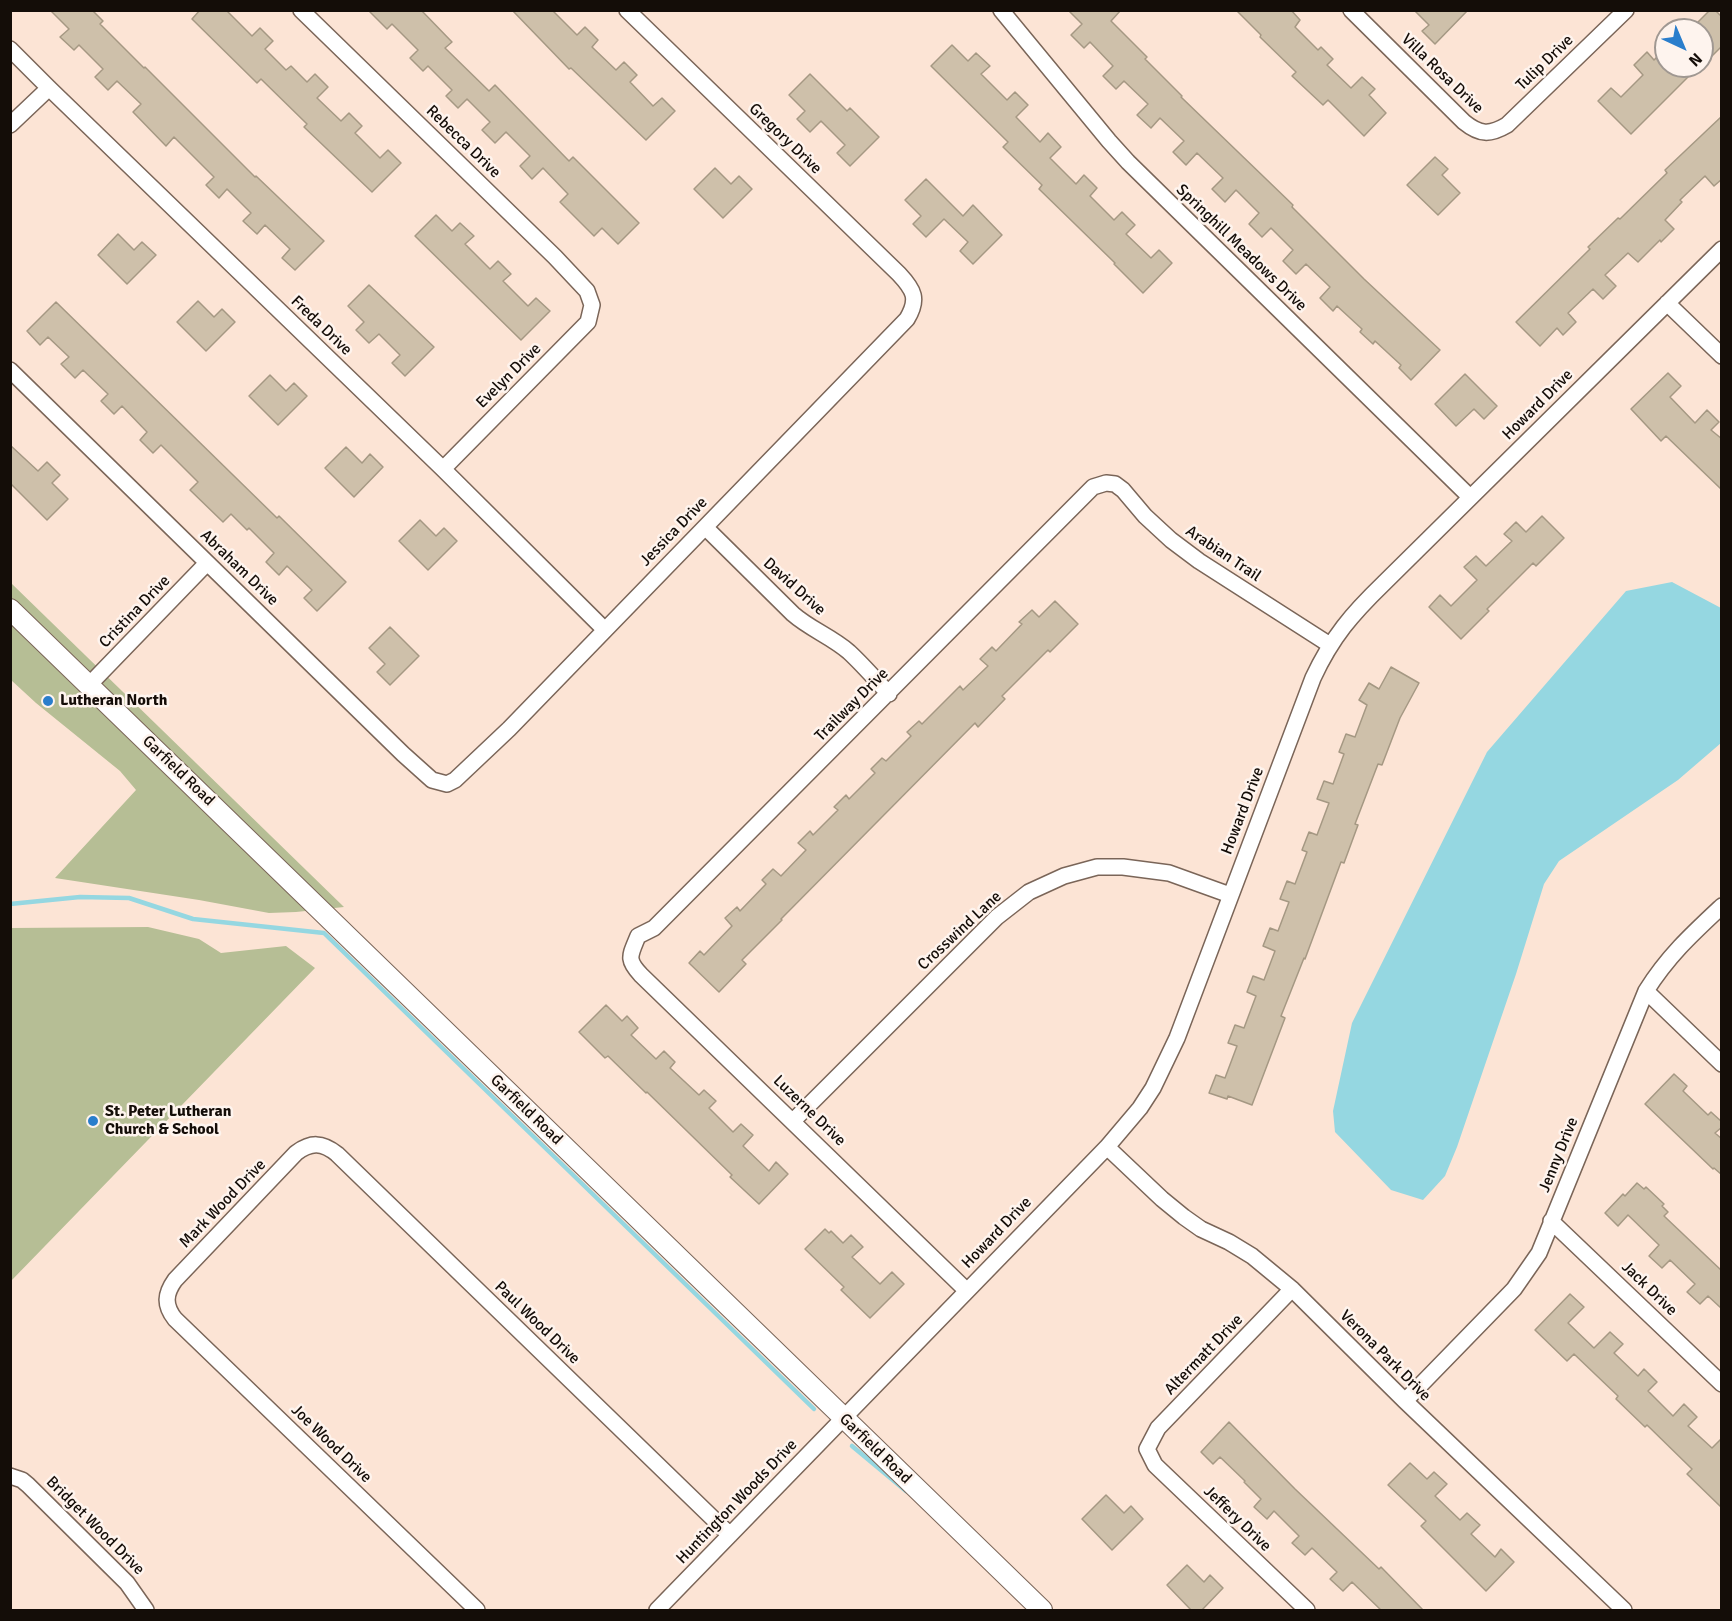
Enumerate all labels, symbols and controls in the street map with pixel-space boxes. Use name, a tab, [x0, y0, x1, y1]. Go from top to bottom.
north arrow	[1654, 18, 1714, 78]
street label: Villa Rosa Drive	[1397, 30, 1487, 118]
street label: Tulip Drive	[1512, 31, 1578, 95]
text: N	[1684, 48, 1706, 71]
street label: Gregory Drive	[745, 100, 825, 178]
street label: Rebecca Drive	[422, 102, 504, 182]
street label: Springhill Meadows Drive	[1172, 181, 1310, 315]
street label: Freda Drive	[286, 292, 356, 360]
street label: Evelyn Drive	[473, 340, 545, 412]
street label: Howard Drive	[1499, 366, 1577, 444]
street label: Jessica Drive	[636, 493, 712, 571]
street label: Arabian Trail	[1182, 522, 1264, 586]
street label: Abraham Drive	[196, 526, 282, 610]
street label: David Drive	[759, 554, 829, 620]
street label: Cristina Drive	[96, 572, 174, 652]
street label: Trailway Drive	[811, 664, 893, 746]
place label: Lutheran North	[60, 691, 167, 711]
marker: Lutheran North	[41, 694, 55, 708]
street label: Garfield Road	[138, 732, 218, 810]
street label: Howard Drive	[1218, 765, 1268, 857]
street label: Crosswind Lane	[914, 887, 1006, 975]
street label: Garfield Road	[486, 1071, 566, 1149]
street label: Luzerne Drive	[769, 1072, 849, 1150]
place label: St. Peter Lutheran Church & School	[105, 1102, 231, 1140]
marker: St. Peter Lutheran Church & School	[86, 1114, 100, 1128]
street label: Jenny Drive	[1535, 1115, 1583, 1195]
street label: Mark Wood Drive	[176, 1156, 270, 1252]
street label: Howard Drive	[958, 1193, 1036, 1273]
street label: Jack Drive	[1617, 1258, 1681, 1320]
street label: Paul Wood Drive	[490, 1277, 584, 1369]
street label: Verona Park Drive	[1336, 1307, 1434, 1405]
street label: Altermatt Drive	[1161, 1311, 1247, 1399]
street label: Joe Wood Drive	[287, 1401, 375, 1487]
street label: Garfield Road	[835, 1410, 915, 1488]
street label: Huntington Woods Drive	[672, 1436, 802, 1568]
street label: Bridget Wood Drive	[42, 1473, 148, 1579]
street label: Jeffery Drive	[1199, 1482, 1275, 1556]

